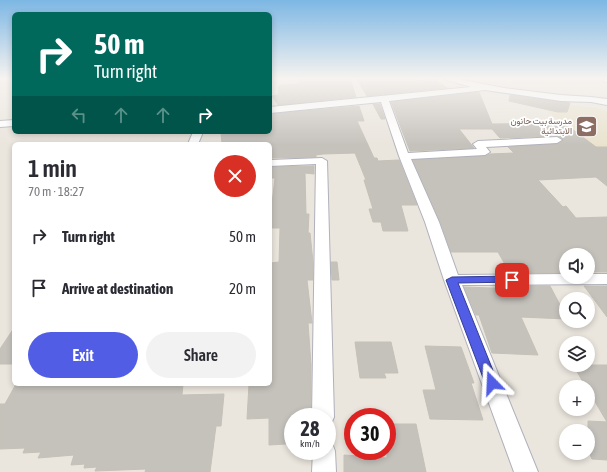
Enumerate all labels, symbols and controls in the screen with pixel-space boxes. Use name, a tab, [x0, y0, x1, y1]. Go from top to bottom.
icon: right	[28, 28, 80, 80]
text: 50 m	[94, 28, 144, 60]
text: Turn right	[94, 61, 157, 82]
icon: left	[68, 104, 90, 126]
icon: ahead	[110, 104, 132, 126]
icon: ahead	[152, 104, 174, 126]
icon: right	[194, 104, 216, 126]
school or university icon: مدرسة بيت حانون الابتدائية	[574, 113, 600, 139]
place label: مدرسة بيت حانون الابتدائية	[510, 116, 572, 136]
text: 1 min	[28, 155, 77, 182]
button: close	[214, 155, 256, 197]
text: 70 m · 18:27	[28, 184, 84, 199]
icon: right	[28, 225, 50, 247]
text: Turn right	[62, 228, 115, 245]
text: 50 m	[229, 228, 256, 245]
map controls	[559, 248, 595, 460]
button: sound	[559, 248, 595, 284]
pin	[495, 263, 529, 297]
icon: arrive	[501, 269, 523, 291]
icon: arrive	[28, 277, 50, 299]
text: Arrive at destination	[62, 280, 173, 297]
text: 20 m	[229, 280, 256, 297]
button: search	[559, 292, 595, 328]
button: Exit	[28, 332, 138, 378]
button: Share	[146, 332, 256, 378]
button: layers	[559, 336, 595, 372]
position arrow	[471, 362, 513, 404]
button: +	[559, 380, 595, 416]
speed limit sign: 30	[344, 408, 396, 460]
text: 28	[301, 417, 319, 440]
button: −	[559, 424, 595, 460]
text: km/h	[300, 438, 320, 449]

